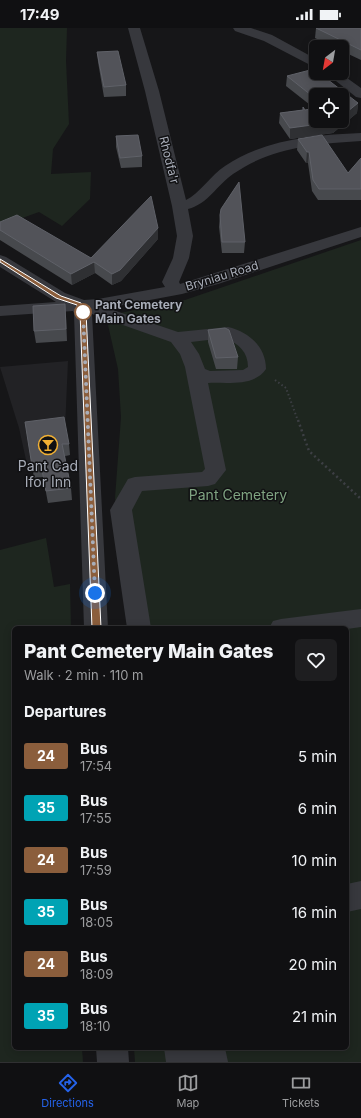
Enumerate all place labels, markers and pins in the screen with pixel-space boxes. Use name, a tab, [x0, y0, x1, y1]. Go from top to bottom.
place label: Pant Cemetery Main Gates	[95, 297, 183, 326]
marker: Pant Cemetery Main Gates	[74, 303, 92, 321]
bar icon: Pant Cad Ifor Inn	[37, 434, 59, 456]
place label: Pant Cad Ifor Inn	[18, 457, 78, 490]

